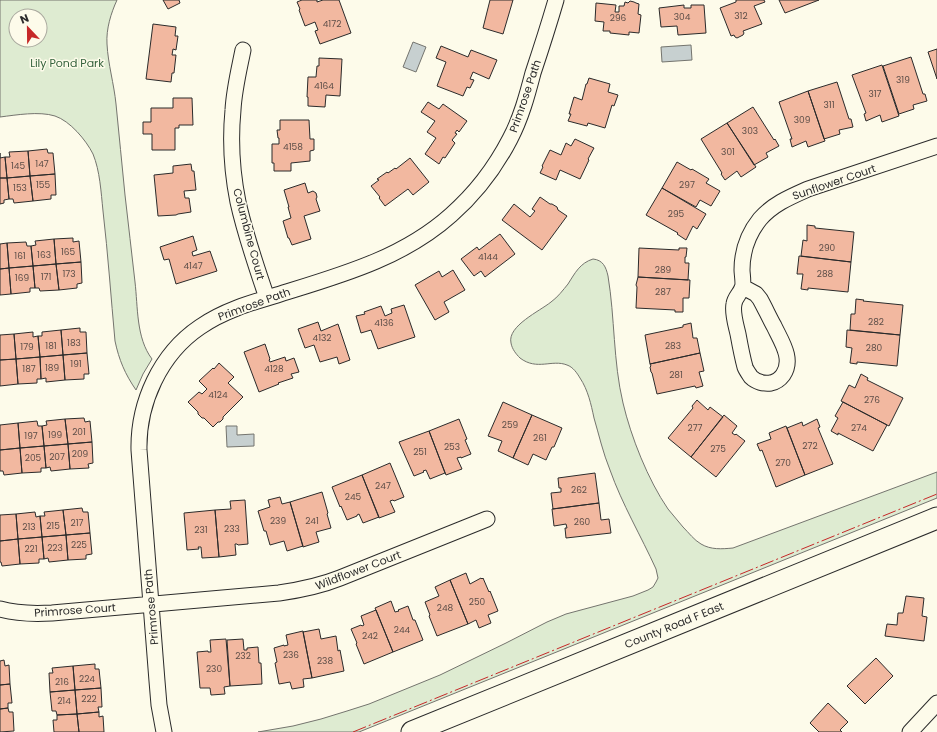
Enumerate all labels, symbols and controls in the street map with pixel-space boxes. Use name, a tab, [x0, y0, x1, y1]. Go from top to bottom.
north arrow	[8, 8, 48, 48]
text: N	[17, 10, 31, 28]
house number: 312	[734, 10, 748, 22]
house number: 304	[674, 11, 691, 23]
house number: 296	[610, 12, 627, 24]
house number: 4172	[323, 18, 341, 30]
park label: Lily Pond Park	[30, 55, 104, 71]
street label: Primrose Path	[505, 57, 545, 135]
house number: 319	[896, 74, 910, 86]
house number: 4164	[314, 80, 334, 92]
house number: 317	[868, 88, 882, 100]
house number: 311	[823, 99, 835, 111]
house number: 309	[794, 114, 811, 126]
house number: 303	[742, 125, 758, 137]
house number: 4158	[283, 141, 303, 153]
house number: 301	[721, 146, 735, 158]
house number: 147	[35, 158, 49, 170]
house number: 145	[11, 160, 25, 172]
street label: Sunflower Court	[790, 160, 878, 204]
house number: 155	[36, 179, 50, 191]
house number: 297	[679, 179, 695, 191]
house number: 153	[13, 182, 27, 194]
street label: Columbine Court	[229, 186, 269, 282]
house number: 295	[668, 208, 685, 220]
house number: 290	[819, 242, 836, 254]
house number: 165	[61, 246, 75, 258]
house number: 163	[37, 249, 51, 261]
house number: 161	[14, 250, 26, 262]
house number: 4144	[478, 251, 498, 263]
house number: 4147	[183, 260, 203, 272]
house number: 289	[655, 264, 672, 276]
house number: 173	[62, 268, 76, 280]
house number: 288	[817, 268, 834, 280]
house number: 171	[41, 271, 51, 283]
house number: 169	[15, 272, 29, 284]
street label: Primrose Path	[216, 283, 292, 325]
house number: 287	[655, 286, 671, 298]
house number: 282	[868, 316, 884, 328]
house number: 4136	[374, 317, 394, 329]
house number: 4132	[312, 332, 332, 344]
house number: 183	[67, 337, 81, 349]
house number: 181	[45, 340, 57, 352]
house number: 283	[665, 340, 681, 352]
house number: 179	[20, 341, 34, 353]
house number: 280	[866, 342, 883, 354]
house number: 191	[70, 358, 82, 370]
house number: 189	[45, 362, 59, 374]
house number: 187	[22, 363, 36, 375]
house number: 4128	[264, 363, 284, 375]
house number: 281	[669, 369, 683, 381]
house number: 4124	[208, 389, 228, 401]
house number: 276	[864, 394, 880, 406]
house number: 259	[502, 419, 519, 431]
house number: 277	[687, 422, 703, 434]
house number: 274	[851, 422, 867, 434]
house number: 201	[72, 426, 86, 438]
house number: 199	[48, 429, 62, 441]
house number: 197	[24, 430, 38, 442]
house number: 261	[533, 432, 547, 444]
house number: 272	[802, 440, 818, 452]
house number: 253	[444, 441, 460, 453]
house number: 275	[710, 443, 726, 455]
house number: 251	[413, 446, 427, 458]
house number: 209	[72, 448, 89, 460]
house number: 207	[49, 451, 65, 463]
house number: 205	[25, 452, 42, 464]
house number: 270	[775, 457, 791, 469]
house number: 247	[375, 480, 391, 492]
house number: 262	[571, 484, 587, 496]
house number: 245	[345, 491, 362, 503]
house number: 239	[270, 515, 286, 527]
house number: 241	[305, 515, 319, 527]
house number: 260	[574, 516, 591, 528]
house number: 217	[71, 517, 84, 529]
house number: 215	[46, 520, 60, 532]
house number: 213	[22, 521, 36, 533]
house number: 233	[224, 523, 240, 535]
house number: 231	[194, 524, 208, 536]
house number: 225	[71, 539, 87, 551]
house number: 223	[47, 542, 63, 554]
house number: 221	[24, 543, 38, 555]
street label: Wildflower Court	[313, 546, 403, 594]
street label: Primrose Path	[140, 568, 162, 646]
house number: 250	[469, 596, 486, 608]
street label: County Road F East	[622, 598, 726, 652]
street label: Primrose Court	[34, 599, 116, 621]
house number: 248	[437, 602, 454, 614]
house number: 244	[394, 624, 411, 636]
house number: 242	[362, 630, 378, 642]
house number: 236	[283, 649, 299, 661]
house number: 232	[235, 650, 251, 662]
house number: 238	[317, 655, 333, 667]
house number: 230	[206, 663, 222, 675]
house number: 224	[79, 673, 95, 685]
house number: 216	[55, 676, 69, 688]
house number: 222	[81, 693, 97, 705]
house number: 214	[57, 695, 71, 707]

